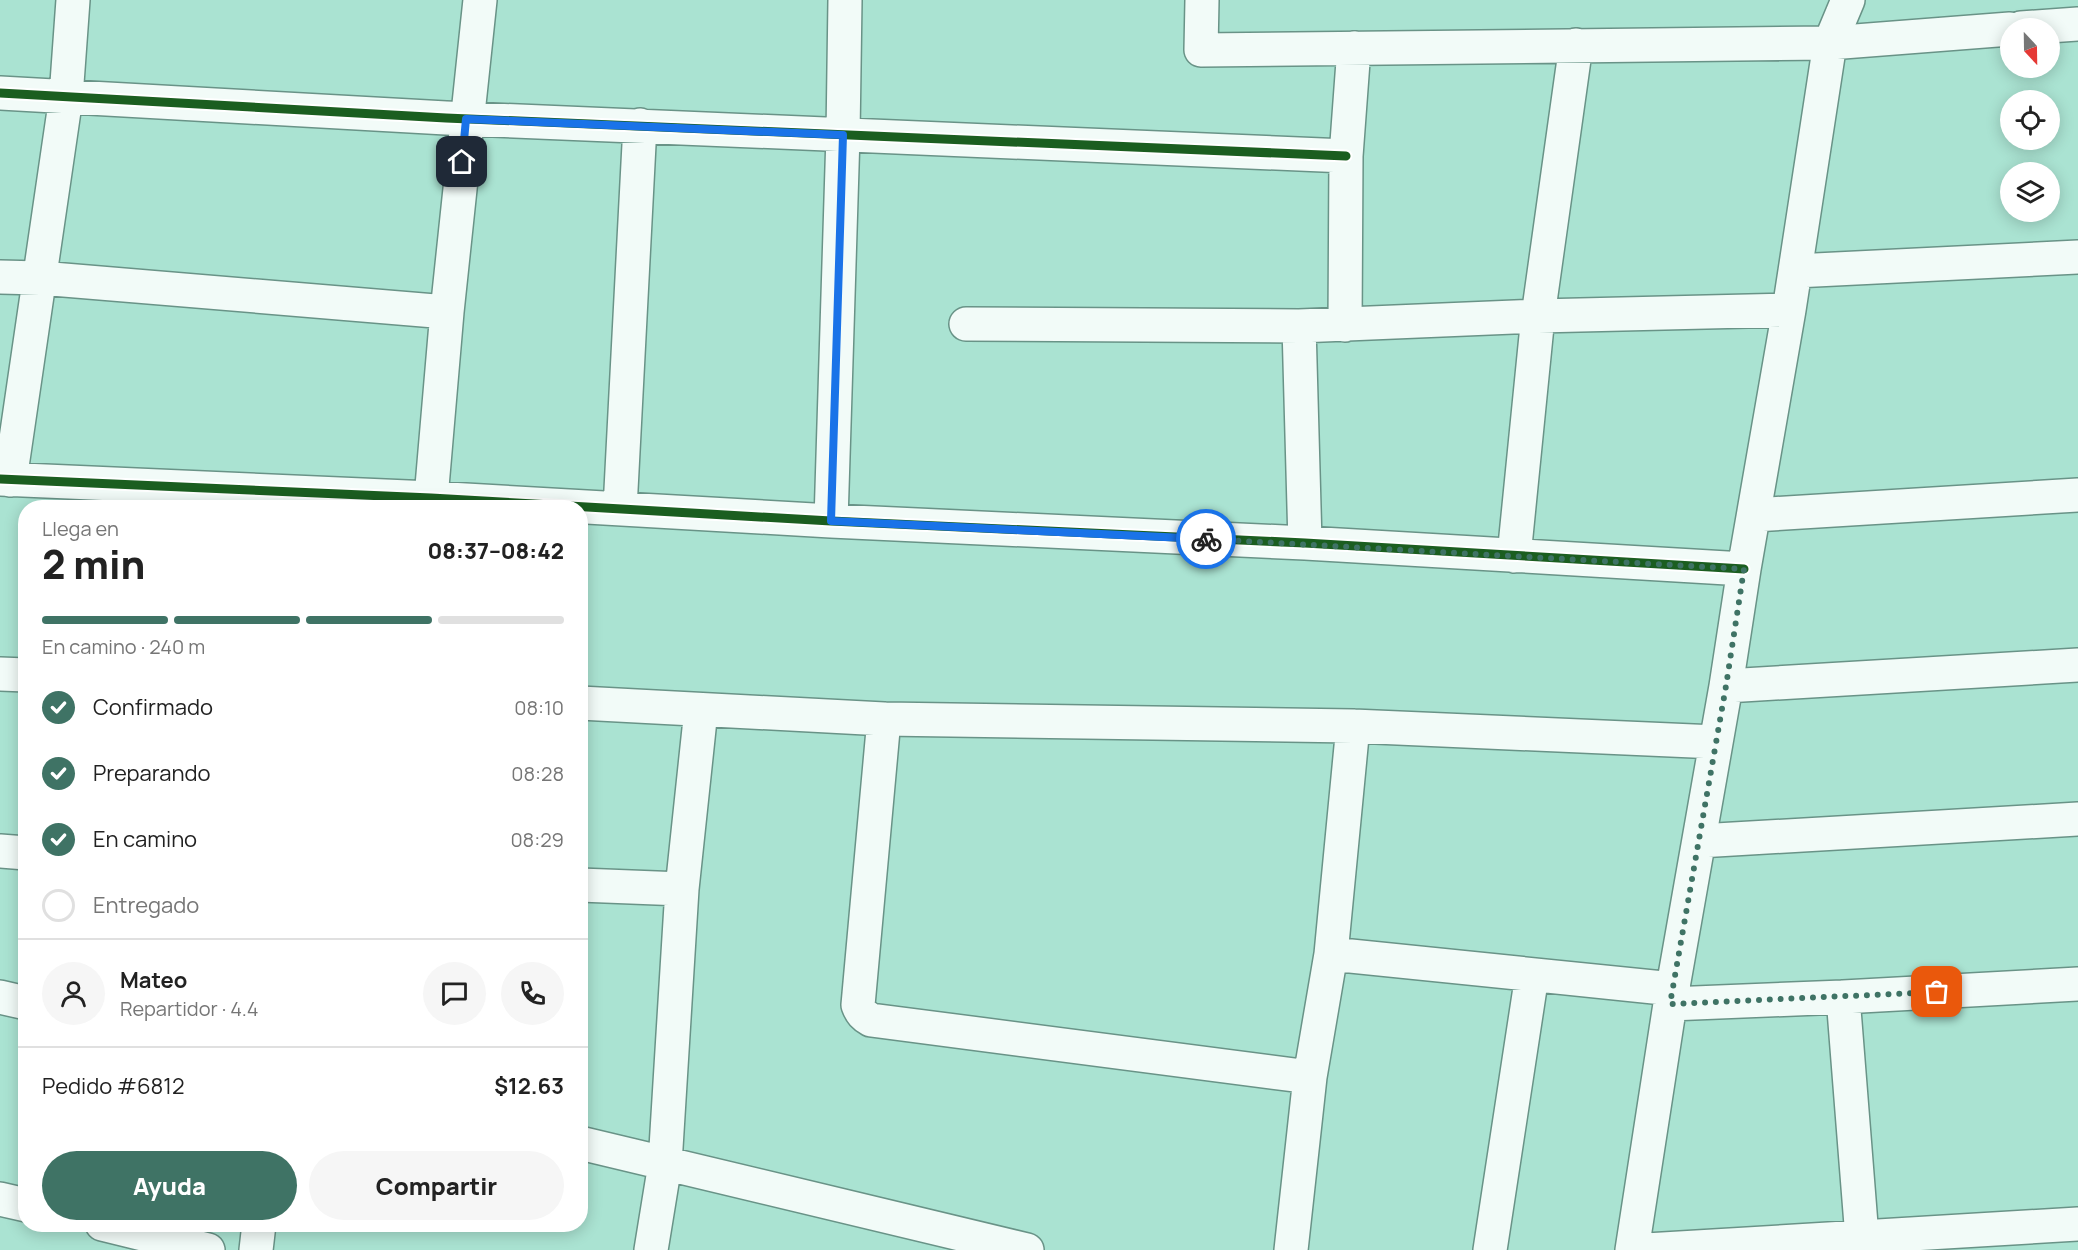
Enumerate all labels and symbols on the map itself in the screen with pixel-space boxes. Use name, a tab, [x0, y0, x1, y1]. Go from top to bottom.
north arrow	[2000, 18, 2060, 78]
pin	[436, 136, 487, 187]
courier	[1176, 509, 1236, 569]
pin	[1911, 966, 1962, 1017]

